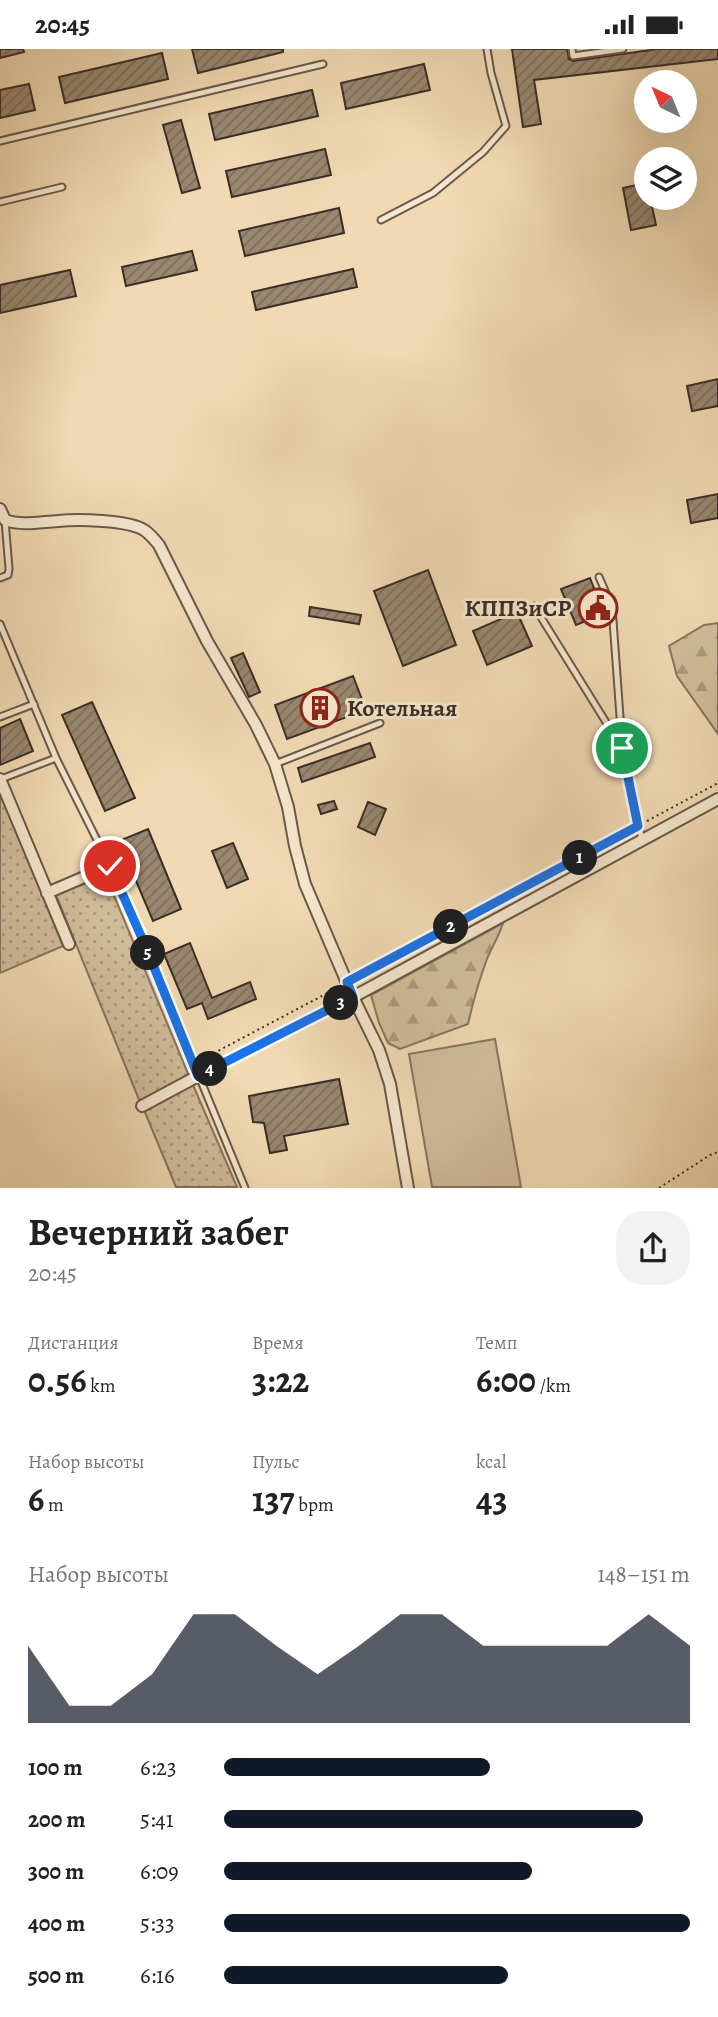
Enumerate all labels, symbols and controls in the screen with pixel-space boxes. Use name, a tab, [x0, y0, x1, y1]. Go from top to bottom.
text: 20:45	[35, 7, 90, 42]
north arrow	[634, 70, 696, 133]
map controls	[634, 70, 697, 210]
button: layers	[634, 147, 697, 210]
public building icon: КППЗиСР	[577, 587, 619, 629]
place label: КППЗиСР	[464, 592, 571, 624]
building icon: Котельная	[299, 687, 341, 729]
place label: Котельная	[347, 692, 457, 724]
pin	[592, 718, 652, 778]
icon: arrive	[603, 729, 641, 767]
pin	[80, 836, 140, 896]
pin: 1	[562, 841, 598, 875]
text: 1	[576, 844, 583, 870]
icon: check	[91, 847, 129, 885]
pin: 2	[434, 909, 468, 945]
text: 2	[446, 913, 455, 939]
pin: 5	[130, 935, 166, 971]
text: 5	[143, 939, 152, 965]
pin: 3	[324, 985, 358, 1021]
text: 3	[336, 989, 345, 1015]
pin: 4	[192, 1051, 228, 1087]
text: 4	[205, 1055, 214, 1081]
text: Вечерний забег	[28, 1206, 289, 1258]
button: share	[616, 1211, 690, 1285]
text: 20:45	[28, 1258, 77, 1289]
text: Дистанция	[28, 1330, 119, 1356]
text: Время	[252, 1330, 304, 1356]
text: Темп	[476, 1330, 517, 1356]
text: 0.56	[28, 1356, 87, 1404]
text: 3:22	[252, 1356, 309, 1404]
text: 6:00	[476, 1356, 536, 1404]
text: km	[87, 1373, 116, 1399]
text: /km	[536, 1373, 571, 1399]
text: Набор высоты	[28, 1449, 144, 1475]
text: Пульс	[252, 1449, 300, 1475]
text: kcal	[476, 1449, 506, 1475]
text: 6	[28, 1475, 44, 1523]
text: 137	[252, 1475, 295, 1523]
text: 43	[476, 1475, 508, 1523]
text: m	[44, 1492, 64, 1518]
text: bpm	[295, 1492, 334, 1518]
text: Набор высоты	[28, 1559, 169, 1590]
text: 148–151 m	[597, 1559, 690, 1590]
text: 100 m	[28, 1752, 83, 1783]
text: 6:23	[140, 1752, 177, 1783]
text: 200 m	[28, 1804, 86, 1835]
text: 5:41	[140, 1804, 174, 1835]
text: 300 m	[28, 1856, 84, 1887]
text: 6:09	[140, 1856, 179, 1887]
text: 400 m	[28, 1908, 85, 1939]
text: 5:33	[140, 1908, 175, 1939]
text: 500 m	[28, 1960, 84, 1991]
text: 6:16	[140, 1960, 175, 1991]

